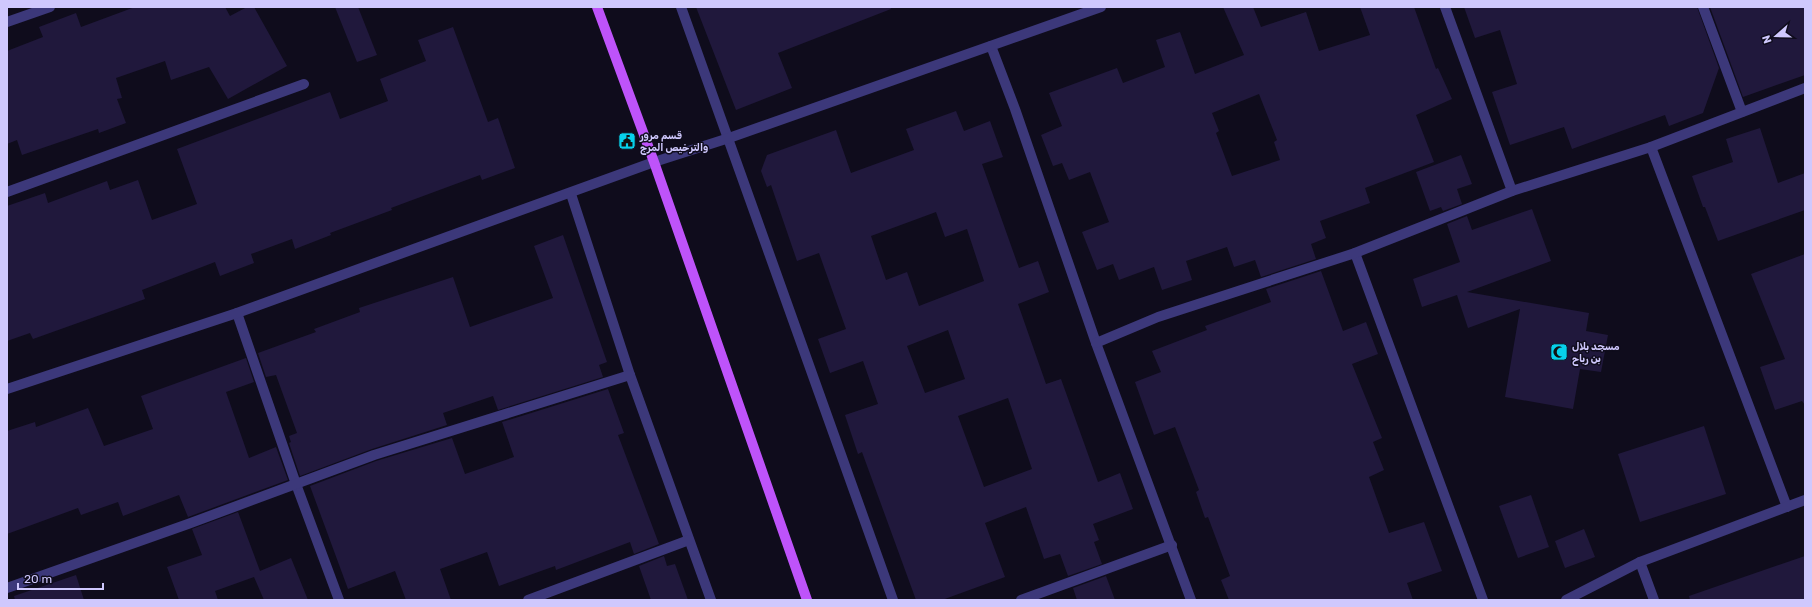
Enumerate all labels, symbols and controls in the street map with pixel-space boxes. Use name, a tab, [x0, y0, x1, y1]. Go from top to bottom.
north arrow	[1756, 16, 1796, 56]
text: N	[1760, 33, 1775, 45]
place label: قسم مرور والترخيص المرج	[639, 130, 708, 155]
public building icon: قسم مرور والترخيص المرج	[617, 131, 637, 151]
place label: مسجد بلال بن رباح	[1572, 341, 1620, 366]
mosque icon: مسجد بلال بن رباح	[1549, 342, 1569, 362]
scale bar	[18, 565, 103, 591]
text: 20 m	[24, 572, 52, 586]

